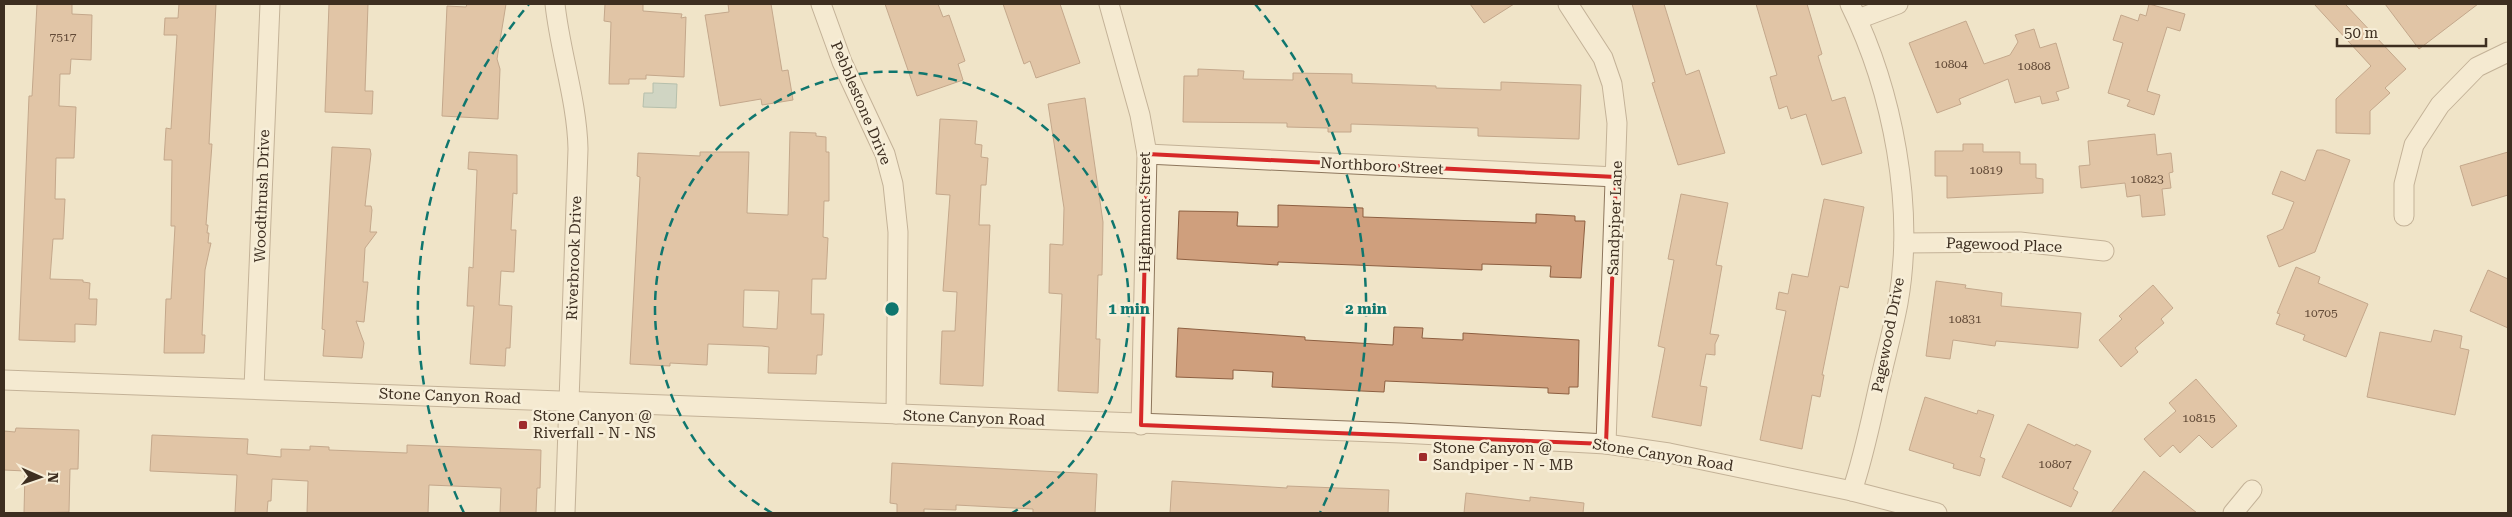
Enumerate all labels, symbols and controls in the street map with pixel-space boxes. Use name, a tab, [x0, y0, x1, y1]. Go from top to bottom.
scale bar	[2337, 15, 2486, 47]
text: 50 m	[2344, 24, 2379, 42]
house number: 7517	[50, 30, 77, 44]
street label: Pebblestone Drive	[827, 39, 895, 167]
house number: 10804	[1934, 57, 1968, 71]
house number: 10808	[2017, 59, 2051, 73]
street label: Woodthrush Drive	[251, 129, 273, 263]
street label: Highmont Street	[1136, 151, 1154, 272]
street label: Northboro Street	[1320, 154, 1445, 178]
street label: Sandpiper Lane	[1604, 160, 1626, 276]
house number: 10819	[1969, 163, 2003, 177]
house number: 10823	[2130, 172, 2164, 186]
street label: Riverbrook Drive	[563, 195, 585, 321]
street label: Pagewood Place	[1946, 234, 2062, 256]
street label: Pagewood Drive	[1868, 276, 1908, 394]
centre of rings	[883, 300, 901, 318]
text: 1 min	[1108, 300, 1150, 318]
text: 2 min	[1345, 300, 1387, 318]
house number: 10705	[2304, 306, 2338, 320]
house number: 10831	[1948, 312, 1982, 326]
street label: Stone Canyon Road	[379, 385, 522, 407]
place label: Stone Canyon @ Riverfall - N - NS	[533, 407, 656, 442]
street label: Stone Canyon Road	[903, 407, 1046, 429]
house number: 10815	[2182, 411, 2216, 425]
marker: Stone Canyon @ Riverfall - N - NS	[517, 419, 529, 431]
street label: Stone Canyon Road	[1591, 435, 1735, 475]
place label: Stone Canyon @ Sandpiper - N - MB	[1433, 439, 1573, 474]
marker: Stone Canyon @ Sandpiper - N - MB	[1417, 451, 1429, 463]
north arrow	[15, 452, 65, 502]
house number: 10807	[2038, 457, 2072, 471]
text: N	[45, 472, 61, 483]

